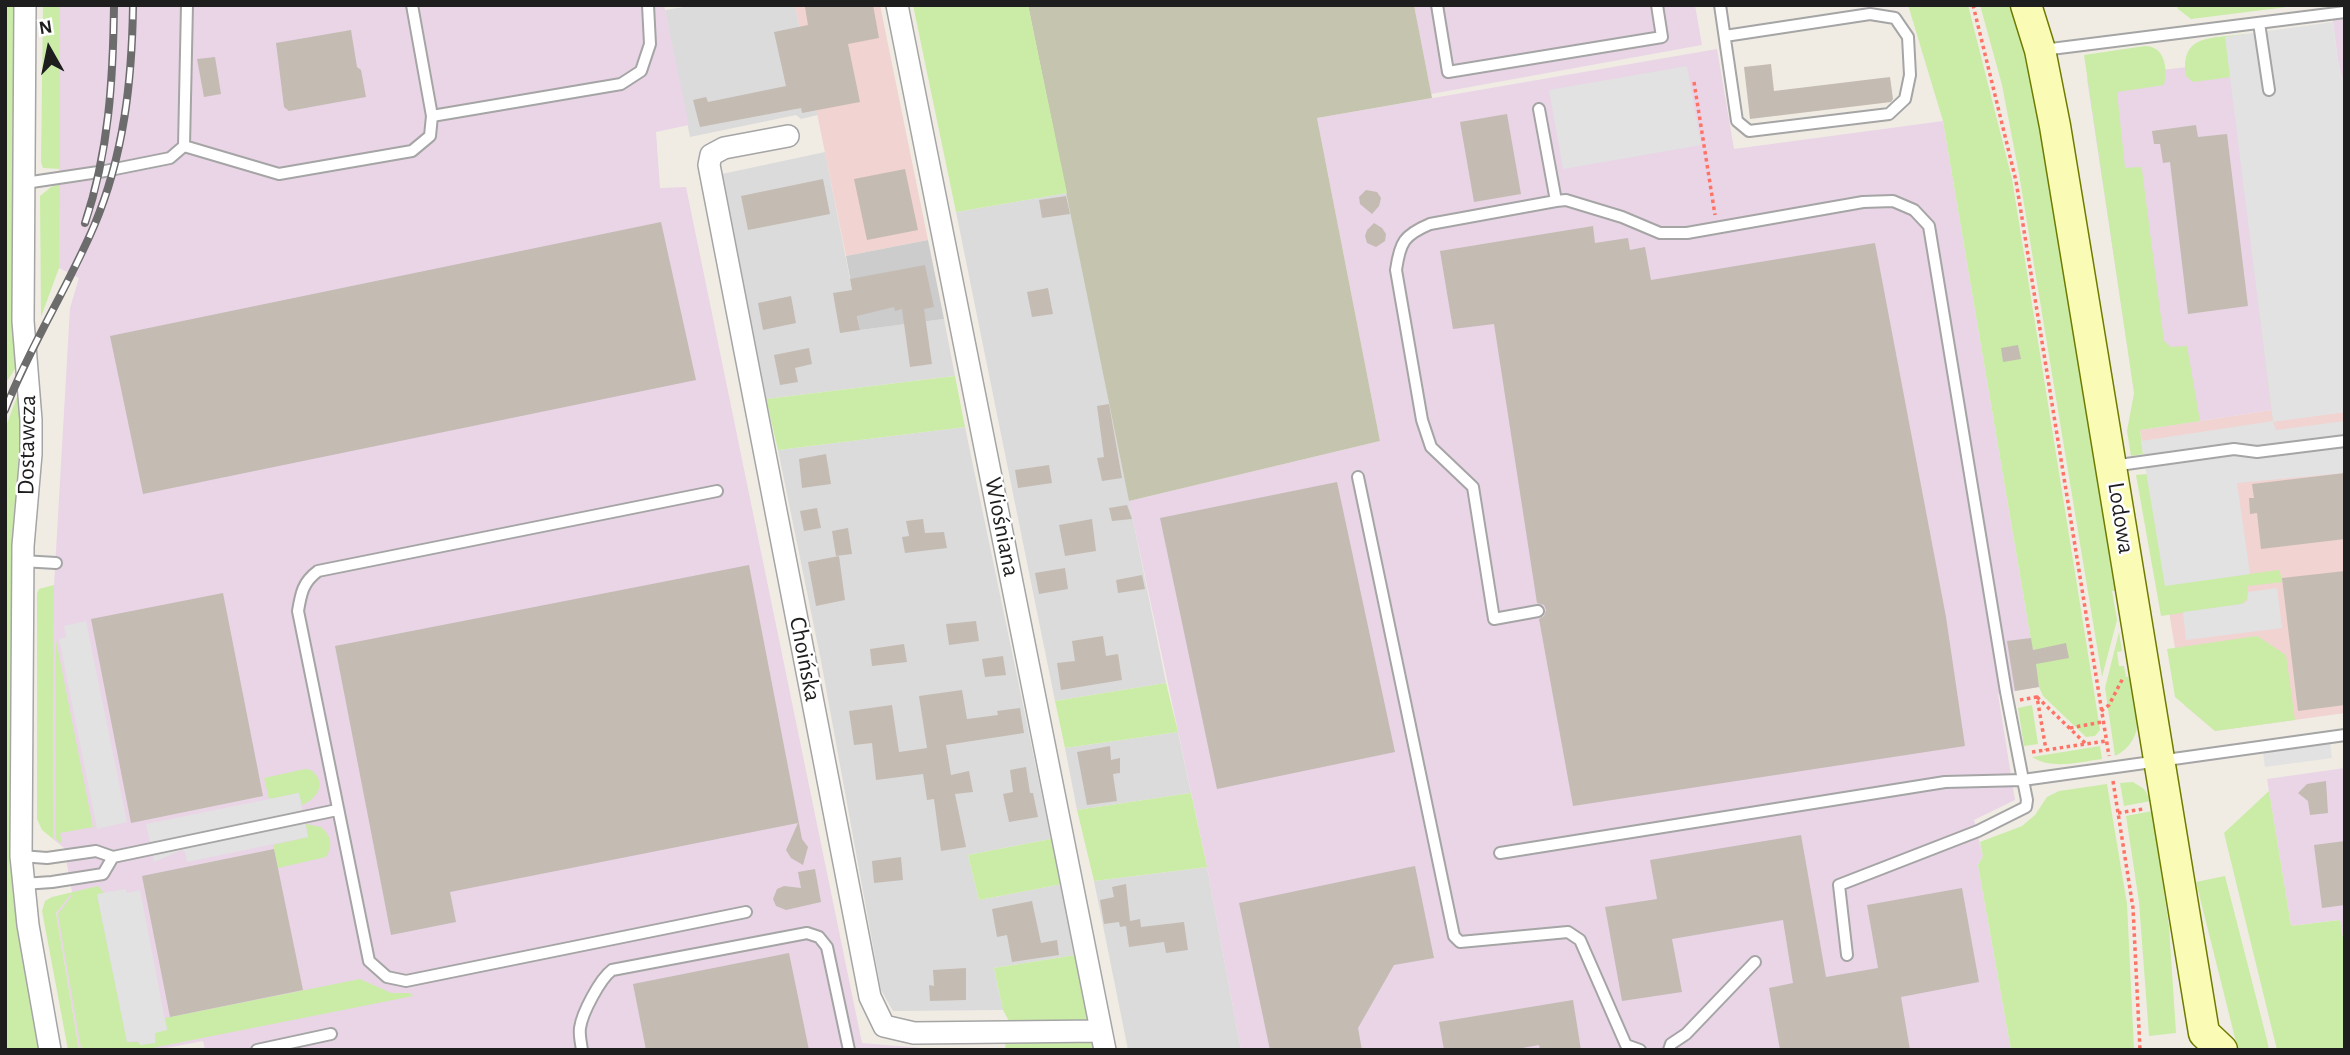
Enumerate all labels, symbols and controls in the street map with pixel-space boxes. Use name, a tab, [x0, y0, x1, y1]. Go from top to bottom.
north arrow	[14, 14, 84, 84]
text: N	[38, 17, 54, 38]
street label: Dostawcza	[12, 394, 42, 496]
street label: Wiośniana	[978, 475, 1026, 579]
street label: Lodowa	[2101, 480, 2141, 556]
street label: Choińska	[783, 614, 827, 704]

